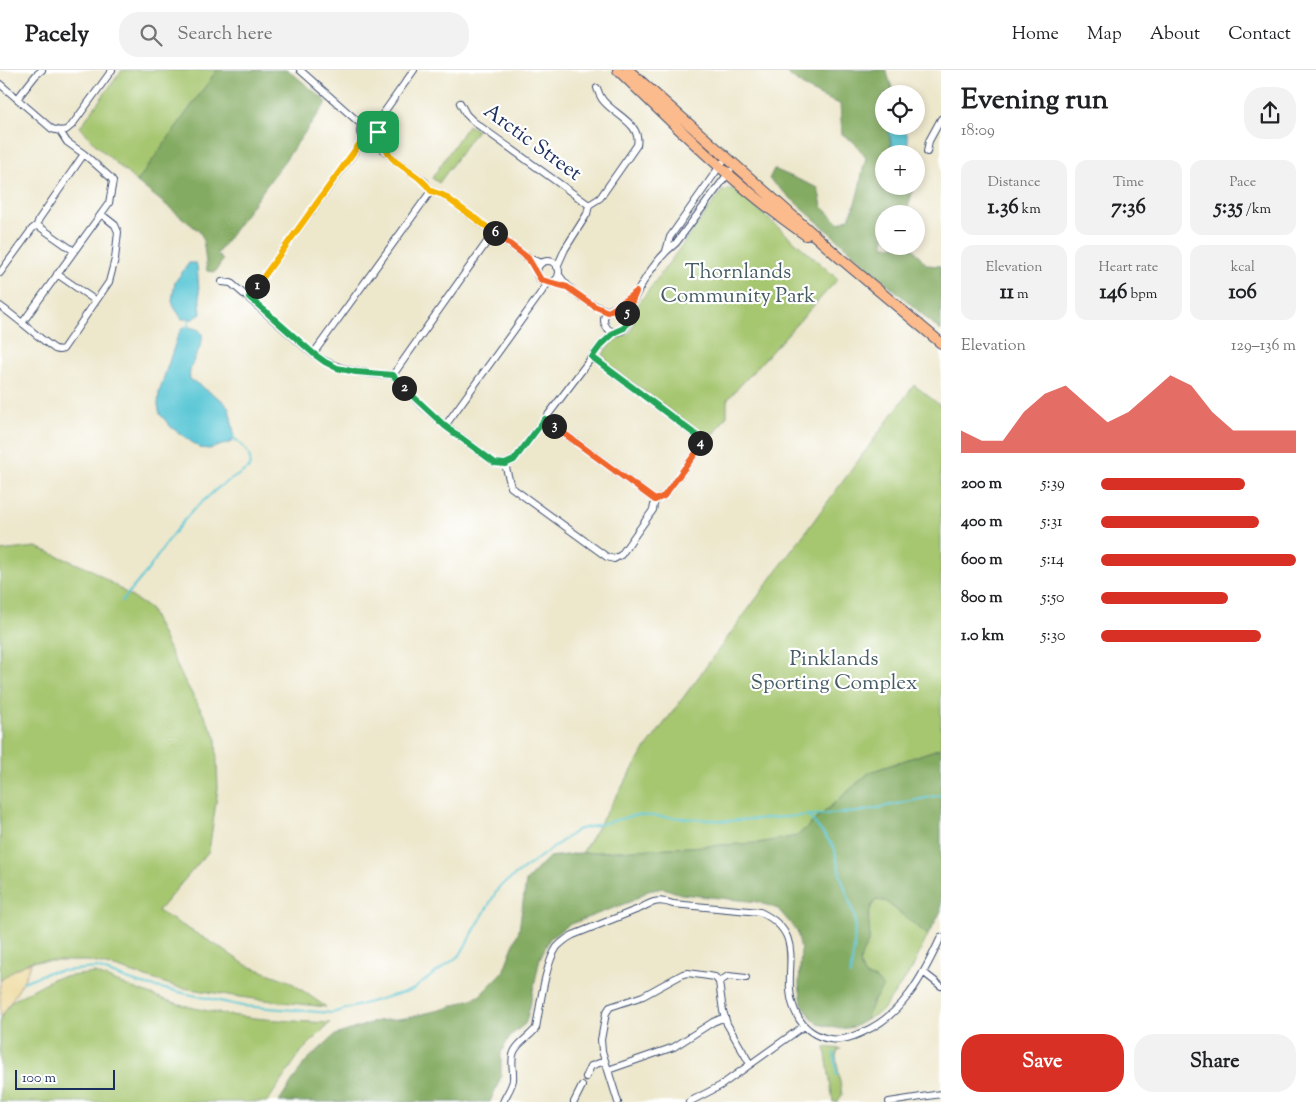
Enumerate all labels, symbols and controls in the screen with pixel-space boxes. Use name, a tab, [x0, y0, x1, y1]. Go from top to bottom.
search box	[119, 12, 469, 57]
text: Pacely	[25, 18, 89, 52]
icon: search	[137, 21, 165, 49]
text: Search here	[177, 21, 273, 48]
text: Home	[1012, 22, 1059, 48]
text: Map	[1087, 22, 1122, 48]
text: About	[1150, 22, 1200, 48]
text: Contact	[1228, 22, 1291, 48]
text: Evening run	[961, 81, 1108, 121]
map controls	[875, 85, 925, 255]
button: locate	[875, 85, 925, 135]
button: share	[1244, 87, 1296, 139]
street label: Arctic Street	[477, 97, 587, 189]
pin	[357, 111, 399, 153]
icon: arrive	[364, 118, 392, 146]
text: 18:09	[961, 120, 995, 143]
button: +	[875, 145, 925, 195]
text: Distance	[988, 173, 1041, 193]
text: Time	[1113, 173, 1144, 193]
text: Pace	[1229, 173, 1256, 193]
text: 1.36	[987, 193, 1019, 223]
text: 7:36	[1111, 193, 1146, 223]
text: 5:35	[1215, 193, 1243, 223]
text: km	[1019, 200, 1041, 220]
text: /km	[1243, 200, 1271, 220]
button: −	[875, 205, 925, 255]
pin: 6	[482, 220, 508, 246]
text: 6	[492, 223, 499, 243]
park label: Thornlands Community Park	[661, 258, 816, 312]
text: Elevation	[986, 258, 1043, 278]
text: Heart rate	[1099, 258, 1158, 278]
text: kcal	[1231, 258, 1255, 278]
pin: 1	[244, 274, 270, 298]
text: 1	[255, 276, 260, 296]
text: 11	[1000, 278, 1014, 308]
text: 146	[1100, 278, 1128, 308]
text: 106	[1229, 278, 1257, 308]
text: m	[1014, 285, 1029, 305]
text: bpm	[1128, 285, 1157, 305]
pin: 5	[614, 300, 640, 326]
text: 5	[625, 303, 630, 323]
text: Elevation	[961, 335, 1026, 358]
text: 129–136 m	[1231, 335, 1296, 358]
pin: 2	[392, 376, 416, 400]
text: 2	[401, 378, 408, 398]
pin: 3	[542, 414, 566, 438]
text: 3	[552, 416, 557, 436]
pin: 4	[688, 430, 712, 456]
text: 4	[697, 433, 704, 453]
text: 200 m	[961, 473, 1002, 496]
text: 5:39	[1041, 473, 1065, 496]
text: 400 m	[961, 511, 1003, 534]
text: 5:31	[1041, 511, 1063, 534]
text: 600 m	[961, 549, 1003, 572]
text: 5:14	[1041, 549, 1064, 572]
text: 800 m	[961, 587, 1003, 610]
text: 5:50	[1041, 587, 1065, 610]
text: 1.0 km	[961, 625, 1004, 648]
text: 5:30	[1041, 625, 1065, 648]
park label: Pinklands Sporting Complex	[751, 645, 917, 699]
button: Save	[961, 1034, 1124, 1092]
button: Share	[1134, 1034, 1296, 1092]
scale bar	[15, 1067, 115, 1090]
text: 100 m	[22, 1069, 56, 1089]

